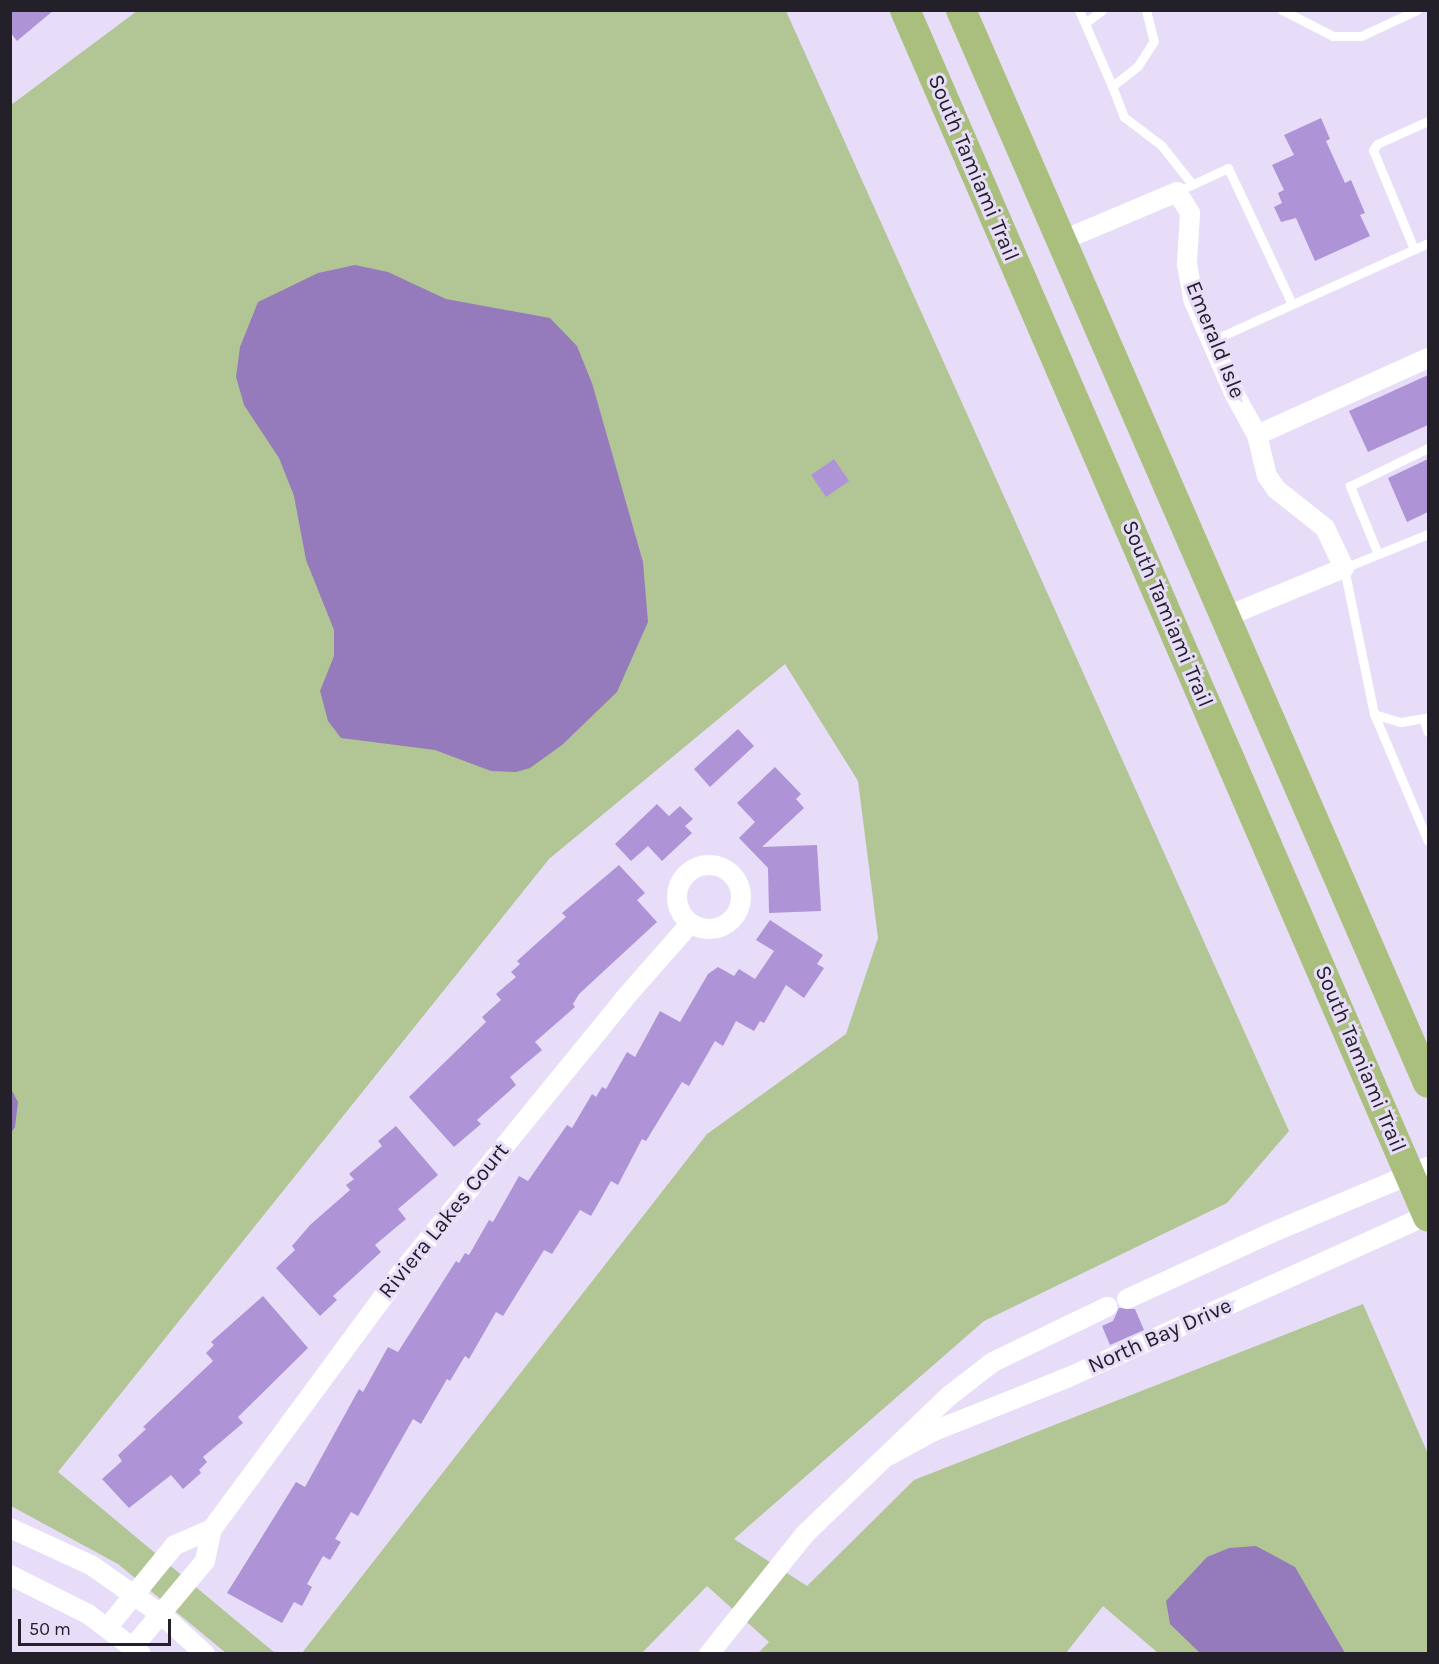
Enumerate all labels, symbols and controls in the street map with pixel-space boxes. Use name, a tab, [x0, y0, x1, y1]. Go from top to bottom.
street label: South Tamiami Trail	[922, 71, 1024, 265]
street label: Emerald Isle	[1180, 278, 1250, 402]
street label: South Tamiami Trail	[1116, 517, 1218, 711]
street label: South Tamiami Trail	[1309, 962, 1411, 1156]
street label: Riviera Lakes Court	[373, 1138, 515, 1304]
street label: North Bay Drive	[1084, 1293, 1236, 1379]
scale bar	[21, 1607, 174, 1645]
text: 50 m	[29, 1618, 71, 1640]

